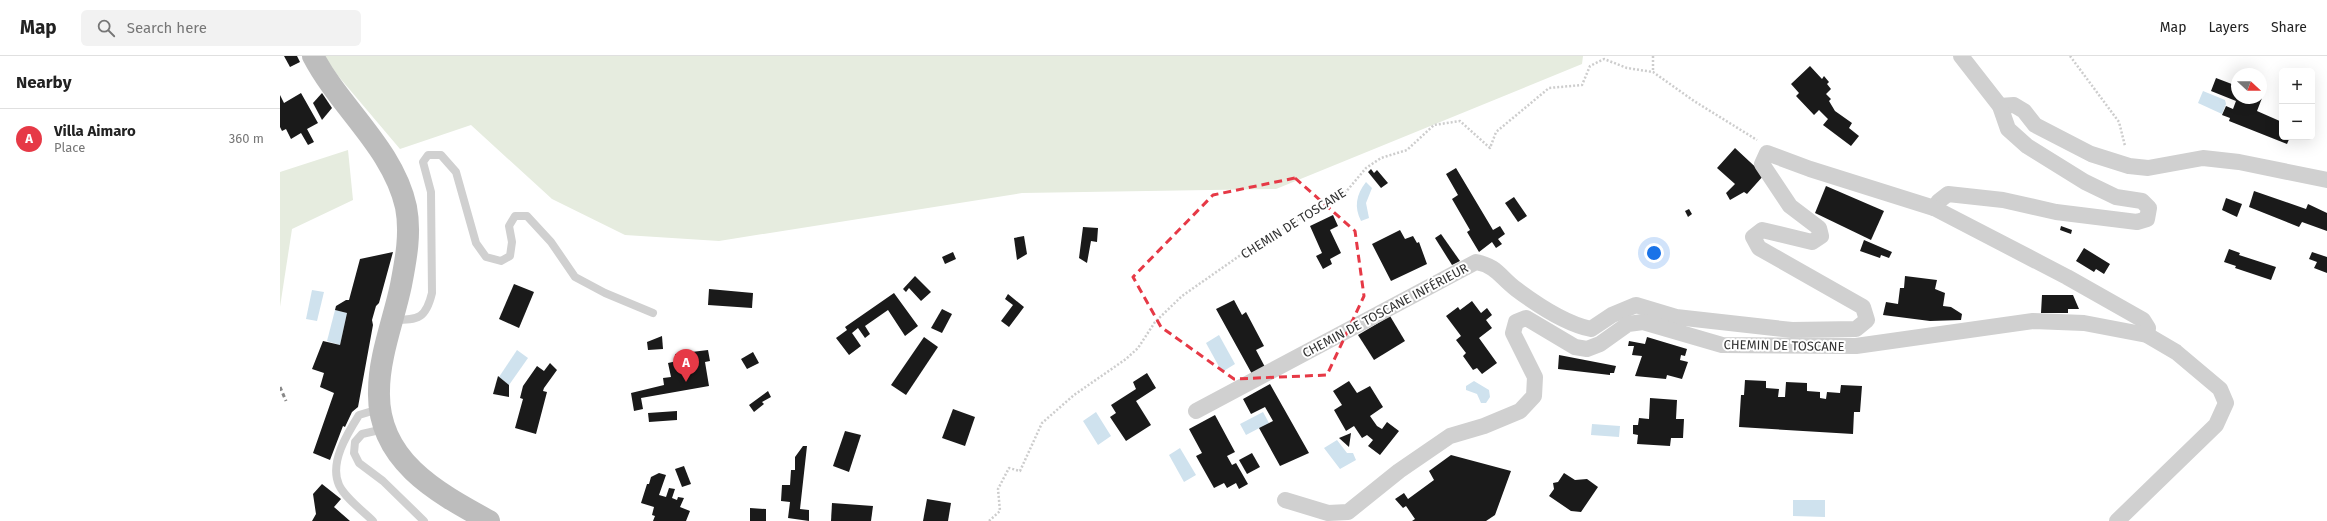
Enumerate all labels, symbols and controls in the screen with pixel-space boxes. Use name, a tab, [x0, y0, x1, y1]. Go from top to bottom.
search box	[81, 10, 361, 46]
text: Map	[20, 16, 57, 39]
icon: search	[95, 17, 117, 39]
text: Search here	[127, 19, 207, 37]
text: Map	[2160, 19, 2186, 36]
text: Layers	[2208, 19, 2249, 36]
text: Share	[2271, 19, 2307, 36]
north arrow	[2231, 68, 2267, 104]
map controls	[2279, 68, 2315, 140]
button: +	[2279, 68, 2315, 104]
text: Nearby	[16, 72, 71, 93]
button: −	[2279, 104, 2315, 140]
text: Villa Aimaro	[54, 122, 136, 140]
text: A	[25, 131, 33, 146]
text: 360 m	[229, 131, 264, 146]
text: Place	[54, 140, 85, 155]
street label: CHEMIN DE TOSCANE	[1238, 185, 1349, 262]
your location	[1644, 243, 1664, 263]
street label: CHEMIN DE TOSCANE INFÉRIEUR	[1300, 260, 1471, 361]
street label: CHEMIN DE TOSCANE	[1723, 337, 1845, 354]
pin: A	[673, 349, 699, 382]

